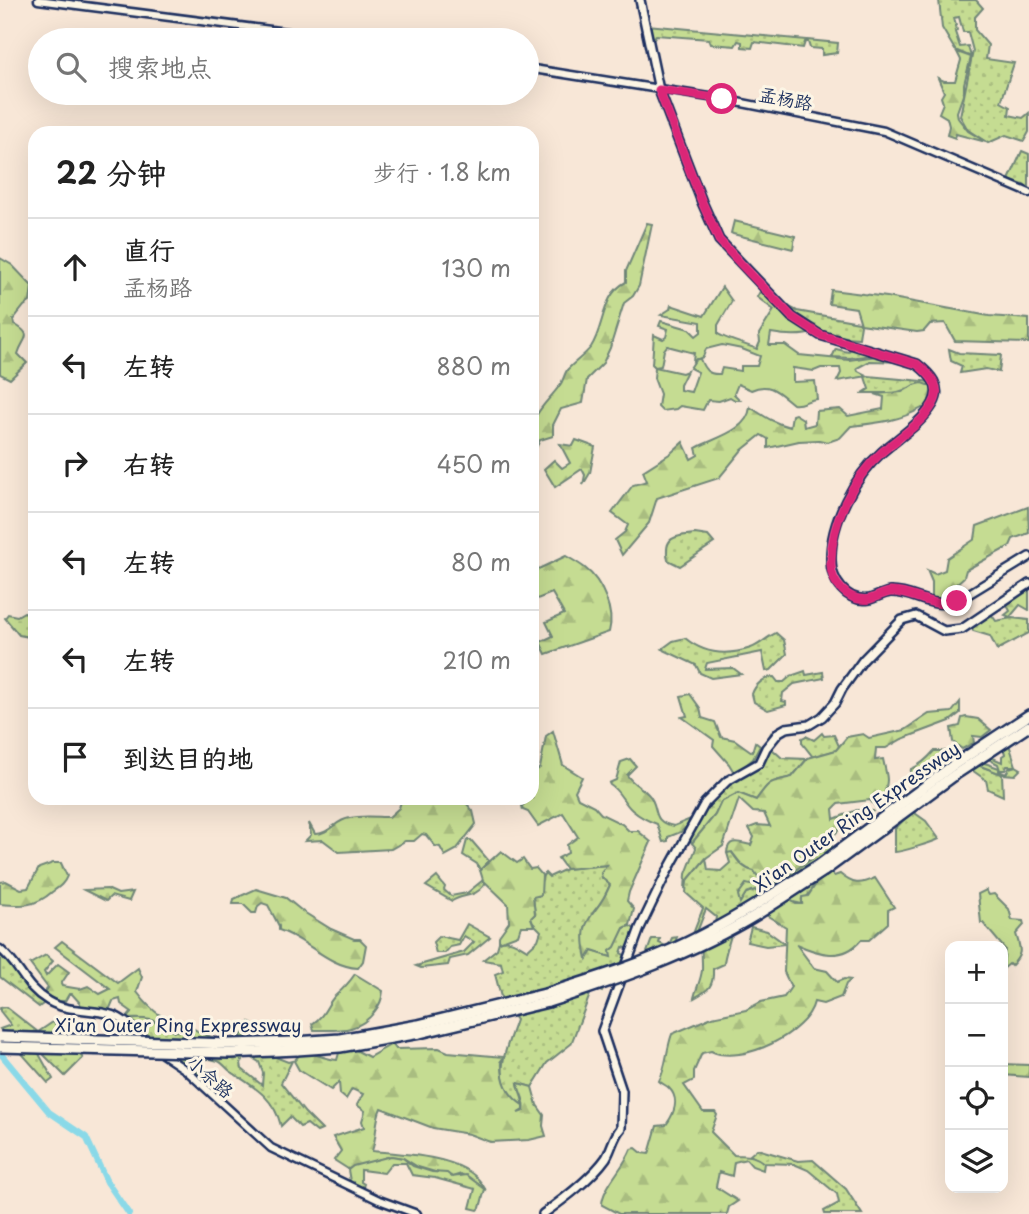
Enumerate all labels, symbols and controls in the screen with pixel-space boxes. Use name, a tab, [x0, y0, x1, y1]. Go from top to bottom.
search box	[28, 28, 539, 105]
text: 搜索地点	[108, 47, 212, 86]
icon: search	[52, 48, 90, 86]
street label: 孟杨路	[757, 80, 815, 116]
route start	[706, 83, 737, 114]
text: 22 分钟	[56, 149, 166, 194]
text: 步行 · 1.8 km	[373, 154, 511, 189]
text: 直行	[123, 230, 175, 269]
icon: ahead	[56, 248, 94, 286]
text: 130 m	[441, 250, 511, 285]
text: 孟杨路	[123, 269, 192, 304]
icon: left	[56, 346, 94, 384]
text: 左转	[123, 346, 175, 385]
text: 880 m	[437, 348, 511, 383]
icon: right	[56, 444, 94, 482]
text: 右转	[123, 444, 175, 483]
text: 450 m	[437, 446, 511, 481]
icon: left	[56, 542, 94, 580]
text: 左转	[123, 542, 175, 581]
text: 80 m	[451, 544, 511, 579]
route end	[941, 585, 972, 616]
icon: left	[56, 640, 94, 678]
text: 左转	[123, 640, 175, 679]
text: 210 m	[443, 642, 511, 677]
street label: Xi'an Outer Ring Expressway	[747, 734, 965, 898]
icon: arrive	[56, 738, 94, 776]
text: 到达目的地	[123, 738, 253, 777]
map controls	[945, 941, 1008, 1193]
button: +	[945, 941, 1008, 1004]
button: −	[945, 1004, 1008, 1067]
street label: Xi'an Outer Ring Expressway	[55, 1011, 301, 1038]
street label: 小佘路	[182, 1048, 240, 1104]
button: locate	[945, 1067, 1008, 1130]
button: layers	[945, 1130, 1008, 1193]

